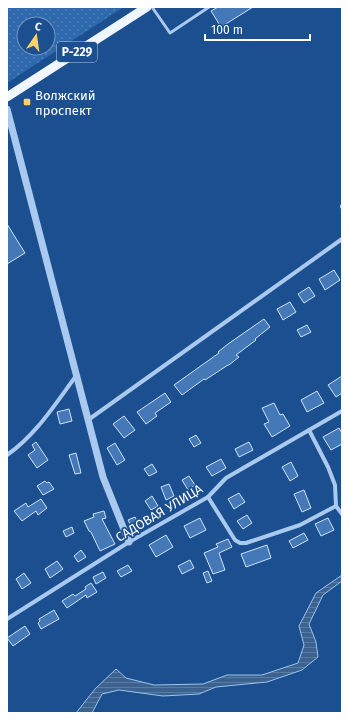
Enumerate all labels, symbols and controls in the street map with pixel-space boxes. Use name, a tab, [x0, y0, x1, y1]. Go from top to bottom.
north arrow	[16, 16, 56, 56]
scale bar	[205, 16, 310, 42]
text: С	[34, 20, 43, 34]
text: 100 m	[211, 23, 243, 37]
road number: Р-229	[57, 42, 97, 62]
place label: Волжский проспект	[35, 88, 96, 118]
marker: Волжский проспект	[22, 97, 32, 107]
street label: САДОВАЯ УЛИЦА	[113, 481, 206, 545]

